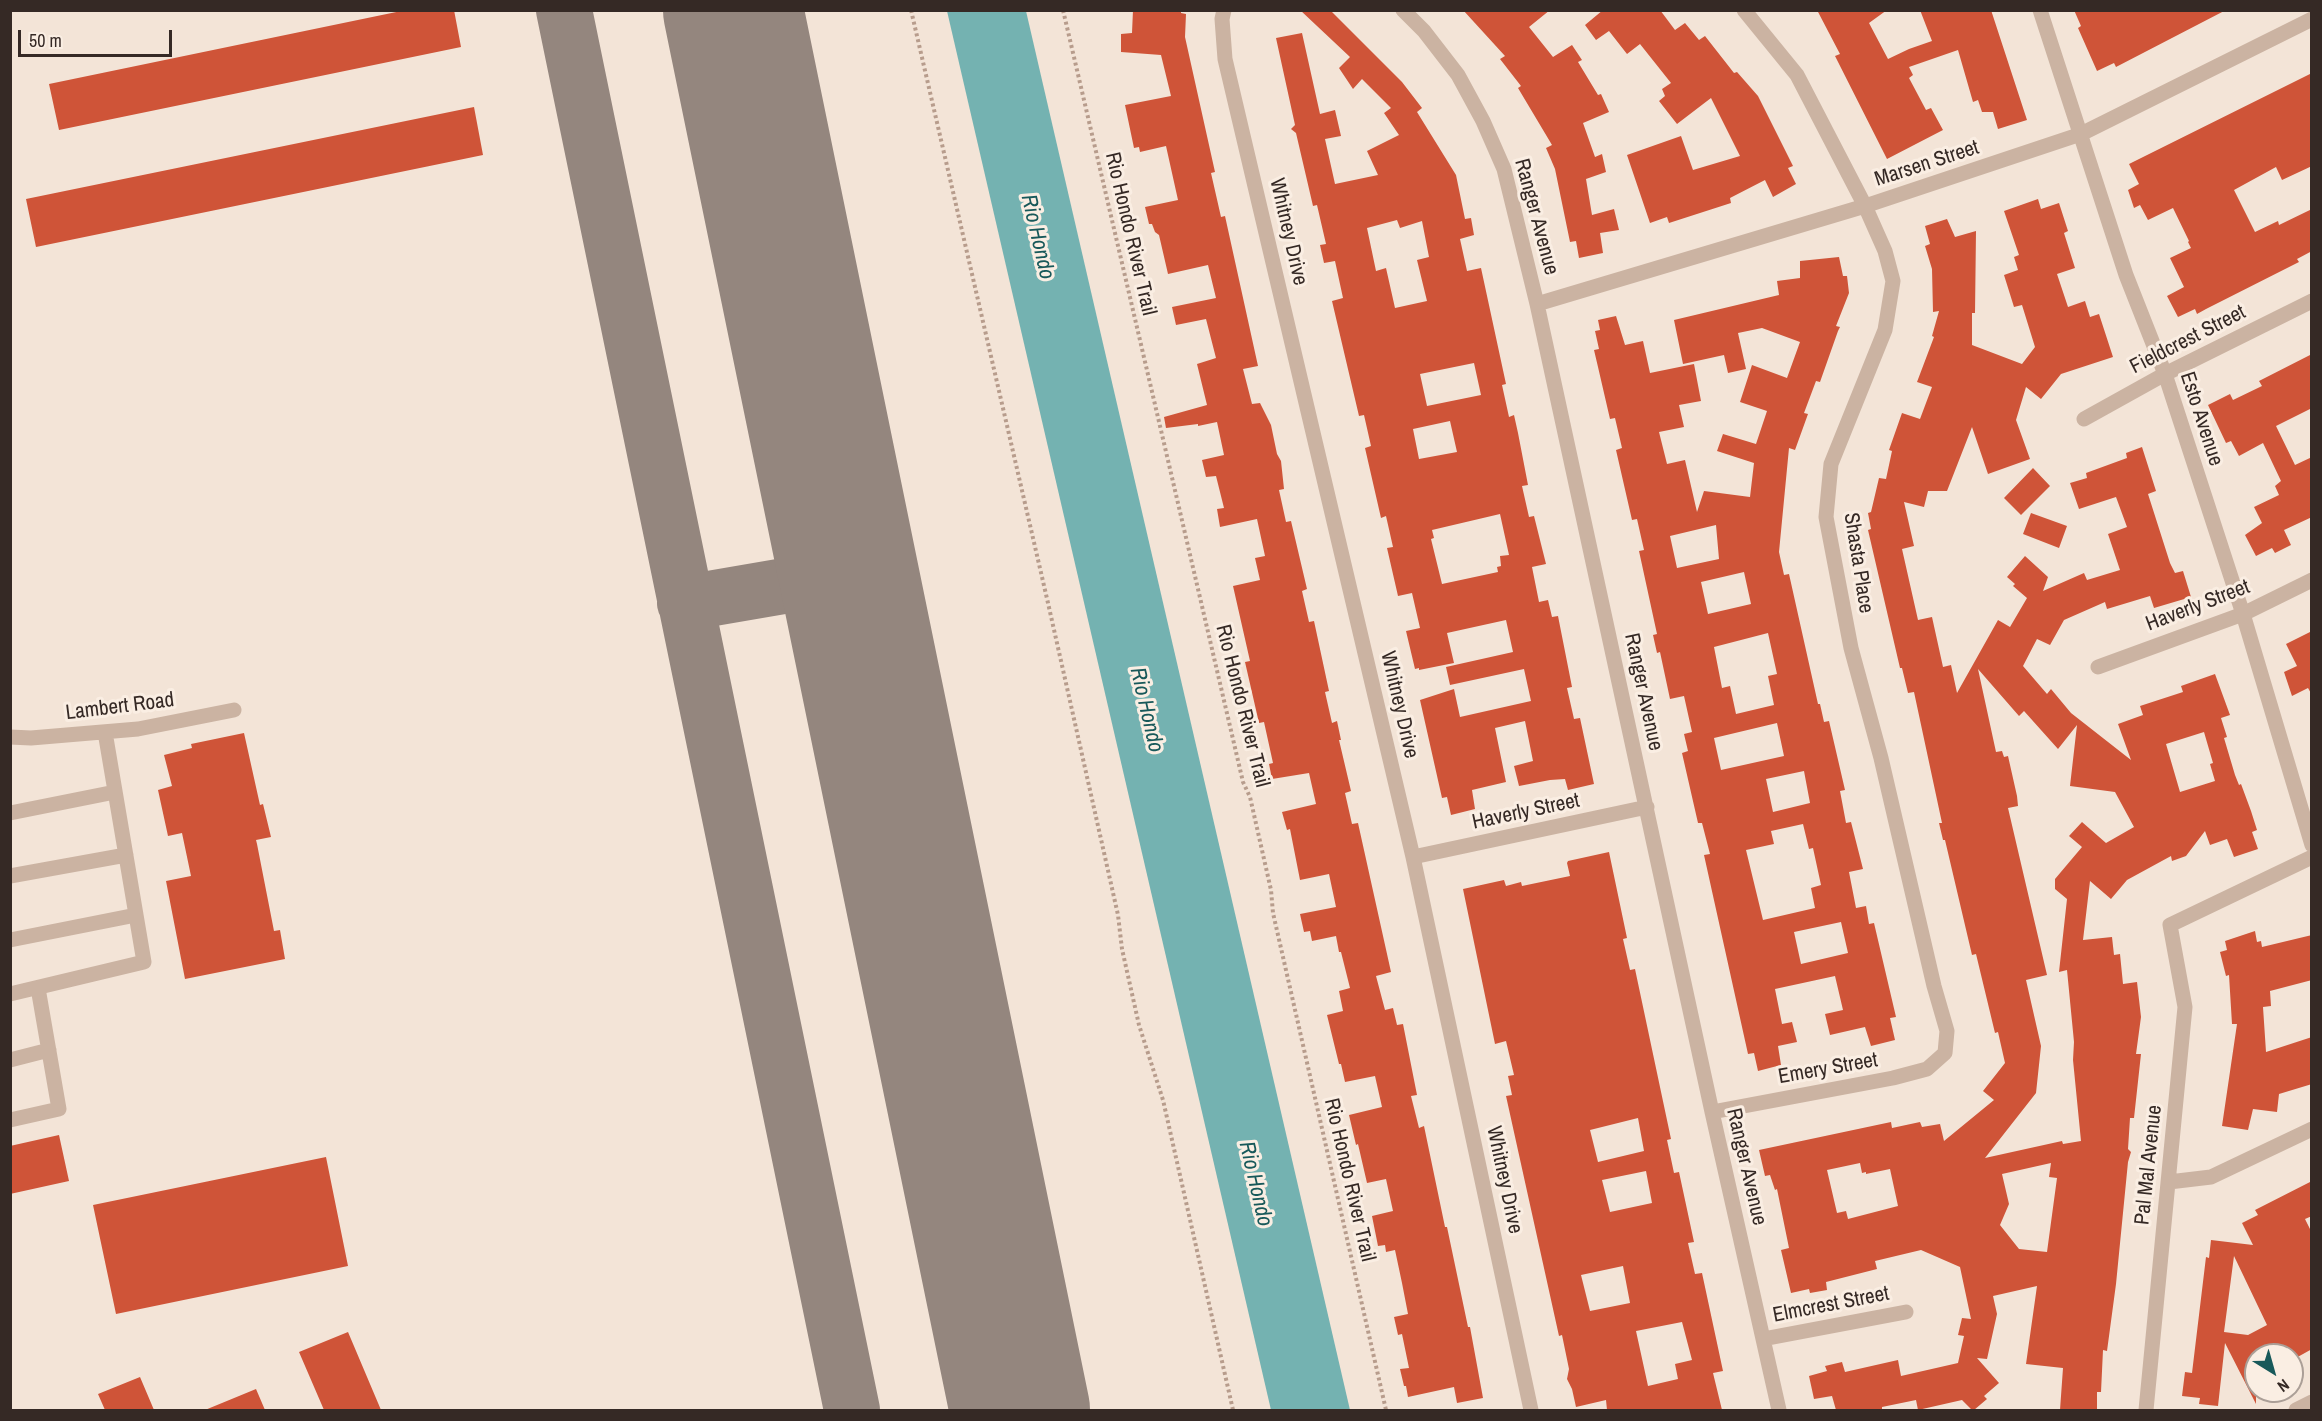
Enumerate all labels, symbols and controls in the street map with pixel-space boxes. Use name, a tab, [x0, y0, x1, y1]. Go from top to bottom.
scale bar	[21, 18, 176, 56]
text: 50 m	[29, 28, 62, 53]
street label: Marsen Street	[1872, 135, 1982, 193]
street label: Rio Hondo River Trail	[1099, 150, 1161, 318]
street label: Ranger Avenue	[1508, 156, 1564, 278]
street label: Whitney Drive	[1263, 176, 1313, 288]
water label: Rio Hondo	[1014, 192, 1060, 282]
street label: Fieldcrest Street	[2126, 300, 2250, 380]
street label: Esto Avenue	[2174, 369, 2228, 469]
street label: Shasta Place	[1838, 511, 1878, 615]
street label: Haverly Street	[2143, 575, 2253, 637]
street label: Rio Hondo River Trail	[1210, 622, 1274, 790]
street label: Ranger Avenue	[1618, 631, 1668, 753]
street label: Whitney Drive	[1374, 649, 1424, 761]
water label: Rio Hondo	[1123, 665, 1169, 755]
street label: Lambert Road	[64, 688, 176, 726]
street label: Haverly Street	[1470, 788, 1582, 836]
street label: Emery Street	[1776, 1048, 1880, 1090]
street label: Rio Hondo River Trail	[1318, 1096, 1380, 1264]
street label: Pal Mal Avenue	[2130, 1104, 2168, 1226]
street label: Ranger Avenue	[1720, 1106, 1772, 1228]
street label: Whitney Drive	[1480, 1124, 1528, 1236]
water label: Rio Hondo	[1232, 1139, 1278, 1229]
street label: Elmcrest Street	[1771, 1281, 1891, 1329]
north arrow	[2244, 1343, 2304, 1403]
text: N	[2273, 1374, 2294, 1397]

